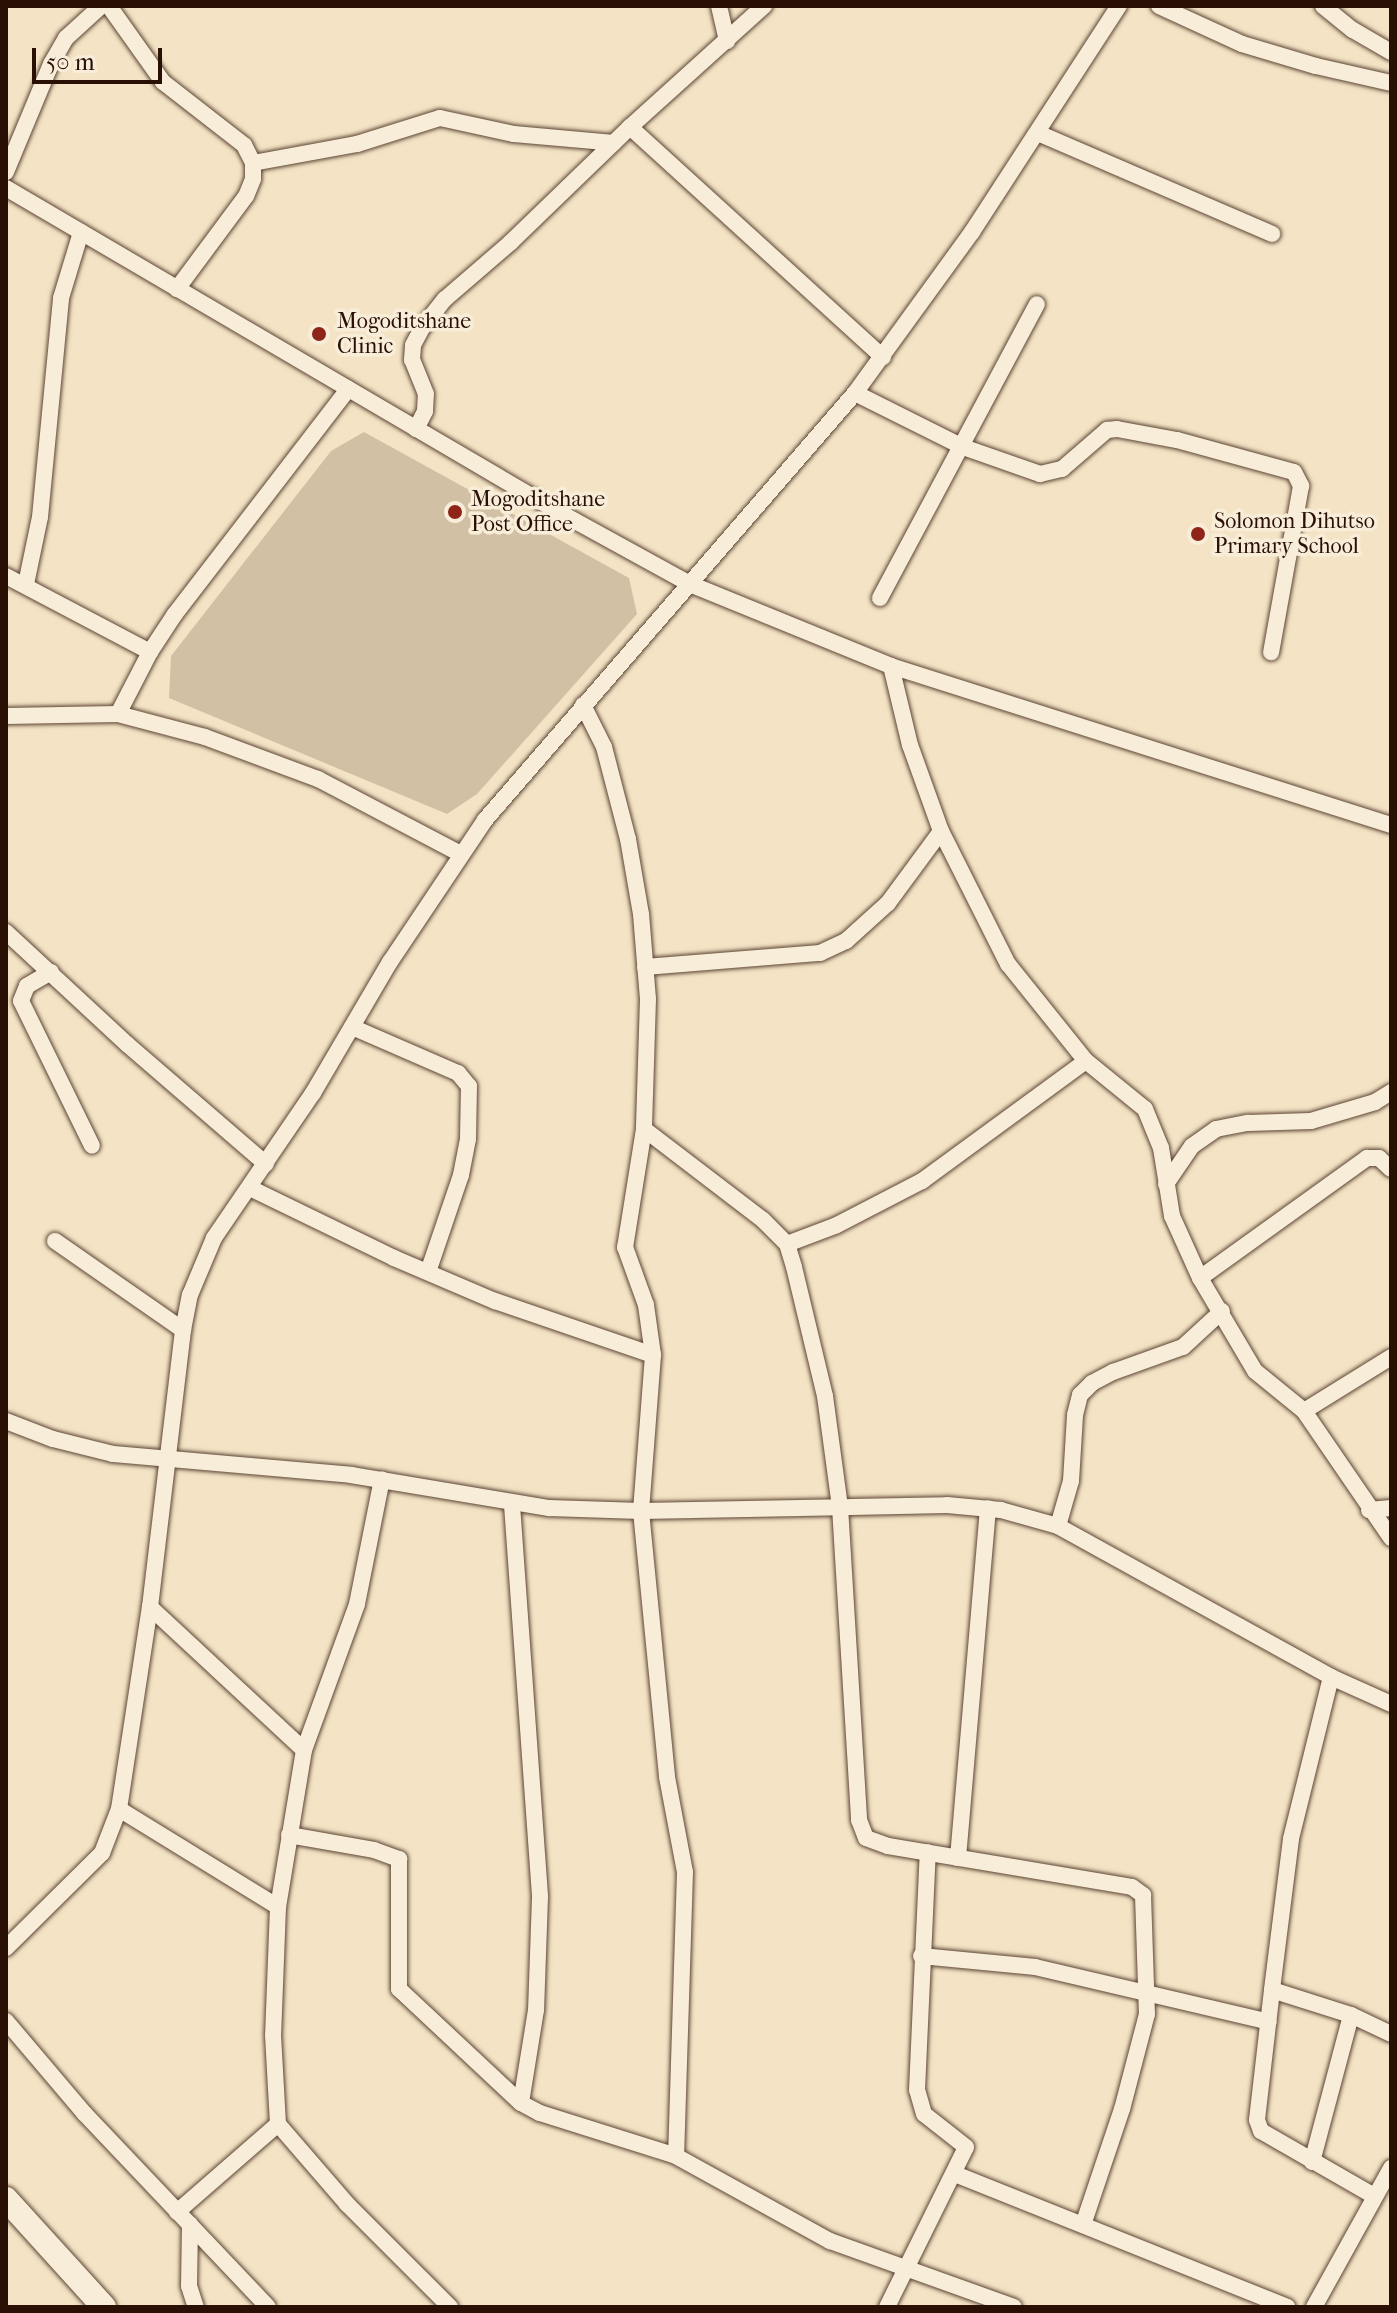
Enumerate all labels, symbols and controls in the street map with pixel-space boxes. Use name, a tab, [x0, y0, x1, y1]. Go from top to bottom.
scale bar	[36, 32, 166, 82]
text: 50 m	[46, 48, 95, 76]
place label: Mogoditshane Clinic	[337, 308, 471, 360]
marker: Mogoditshane Clinic	[308, 323, 330, 345]
place label: Mogoditshane Post Office	[471, 486, 605, 538]
marker: Mogoditshane Post Office	[446, 503, 464, 521]
place label: Solomon Dihutso Primary School	[1214, 508, 1375, 560]
marker: Solomon Dihutso Primary School	[1189, 525, 1207, 543]

